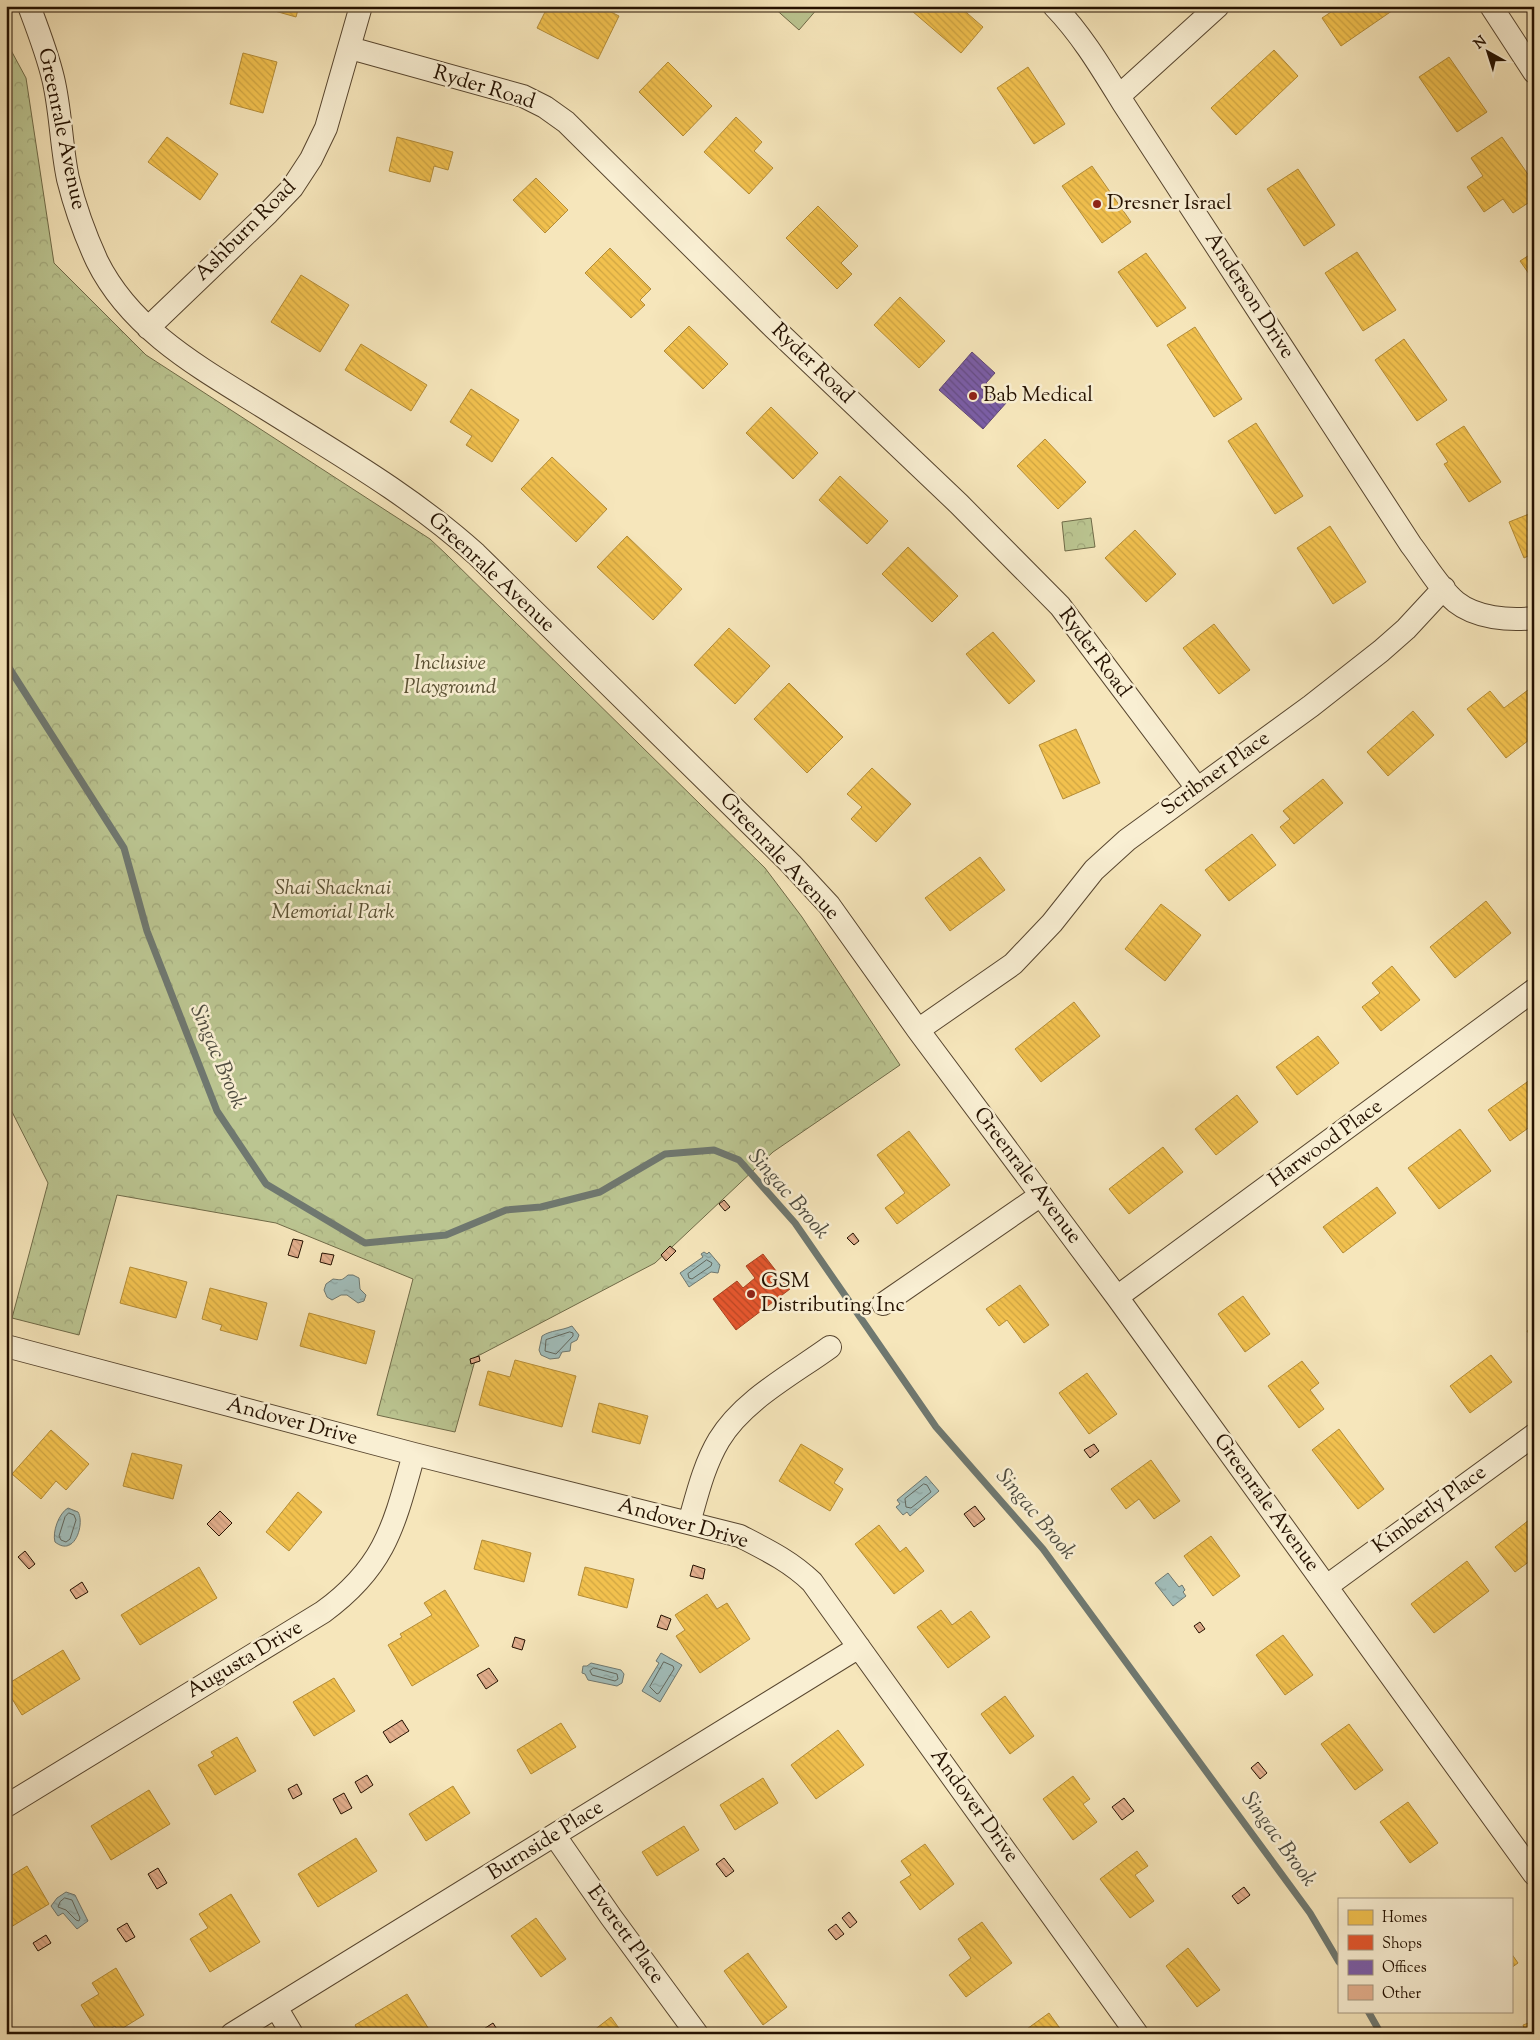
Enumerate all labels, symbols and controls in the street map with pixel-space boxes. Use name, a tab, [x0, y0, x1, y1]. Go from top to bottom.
north arrow	[1462, 28, 1512, 78]
text: N	[1470, 32, 1492, 55]
street label: Greenrale Avenue	[29, 45, 93, 213]
street label: Ryder Road	[429, 58, 539, 118]
street label: Ashburn Road	[188, 173, 304, 289]
place label: Dresner Israel	[1107, 189, 1232, 219]
marker: Dresner Israel	[1091, 198, 1103, 210]
street label: Anderson Drive	[1197, 227, 1301, 365]
street label: Ryder Road	[764, 317, 860, 411]
place label: Bab Medical	[983, 381, 1093, 411]
marker: Bab Medical	[967, 390, 979, 402]
street label: Greenrale Avenue	[421, 506, 561, 640]
street label: Ryder Road	[1050, 602, 1138, 704]
park label: Inclusive Playground	[404, 649, 497, 703]
street label: Scribner Place	[1155, 724, 1277, 824]
street label: Greenrale Avenue	[712, 787, 846, 927]
park label: Shai Shacknai Memorial Park	[271, 874, 395, 928]
water label: Singac Brook	[181, 1000, 253, 1114]
street label: Harwood Place	[1263, 1092, 1389, 1196]
street label: Greenrale Avenue	[966, 1101, 1088, 1251]
water label: Singac Brook	[740, 1143, 836, 1247]
place label: GSM Distributing Inc	[761, 1267, 905, 1321]
marker: GSM Distributing Inc	[745, 1288, 757, 1300]
street label: Andover Drive	[223, 1390, 361, 1454]
street label: Greenrale Avenue	[1206, 1428, 1326, 1578]
street label: Kimberly Place	[1367, 1458, 1493, 1562]
water label: Singac Brook	[987, 1462, 1083, 1568]
street label: Andover Drive	[614, 1491, 752, 1557]
street label: Augusta Drive	[181, 1613, 309, 1707]
street label: Andover Drive	[922, 1743, 1026, 1869]
water label: Singac Brook	[1232, 1786, 1324, 1894]
street label: Burnside Place	[482, 1793, 610, 1889]
street label: Everett Place	[579, 1879, 671, 1991]
legend	[1338, 1898, 1512, 2012]
text: Homes	[1382, 1908, 1427, 1929]
text: Shops	[1382, 1934, 1422, 1955]
text: Offices	[1382, 1958, 1427, 1979]
text: Other	[1382, 1984, 1422, 2005]

